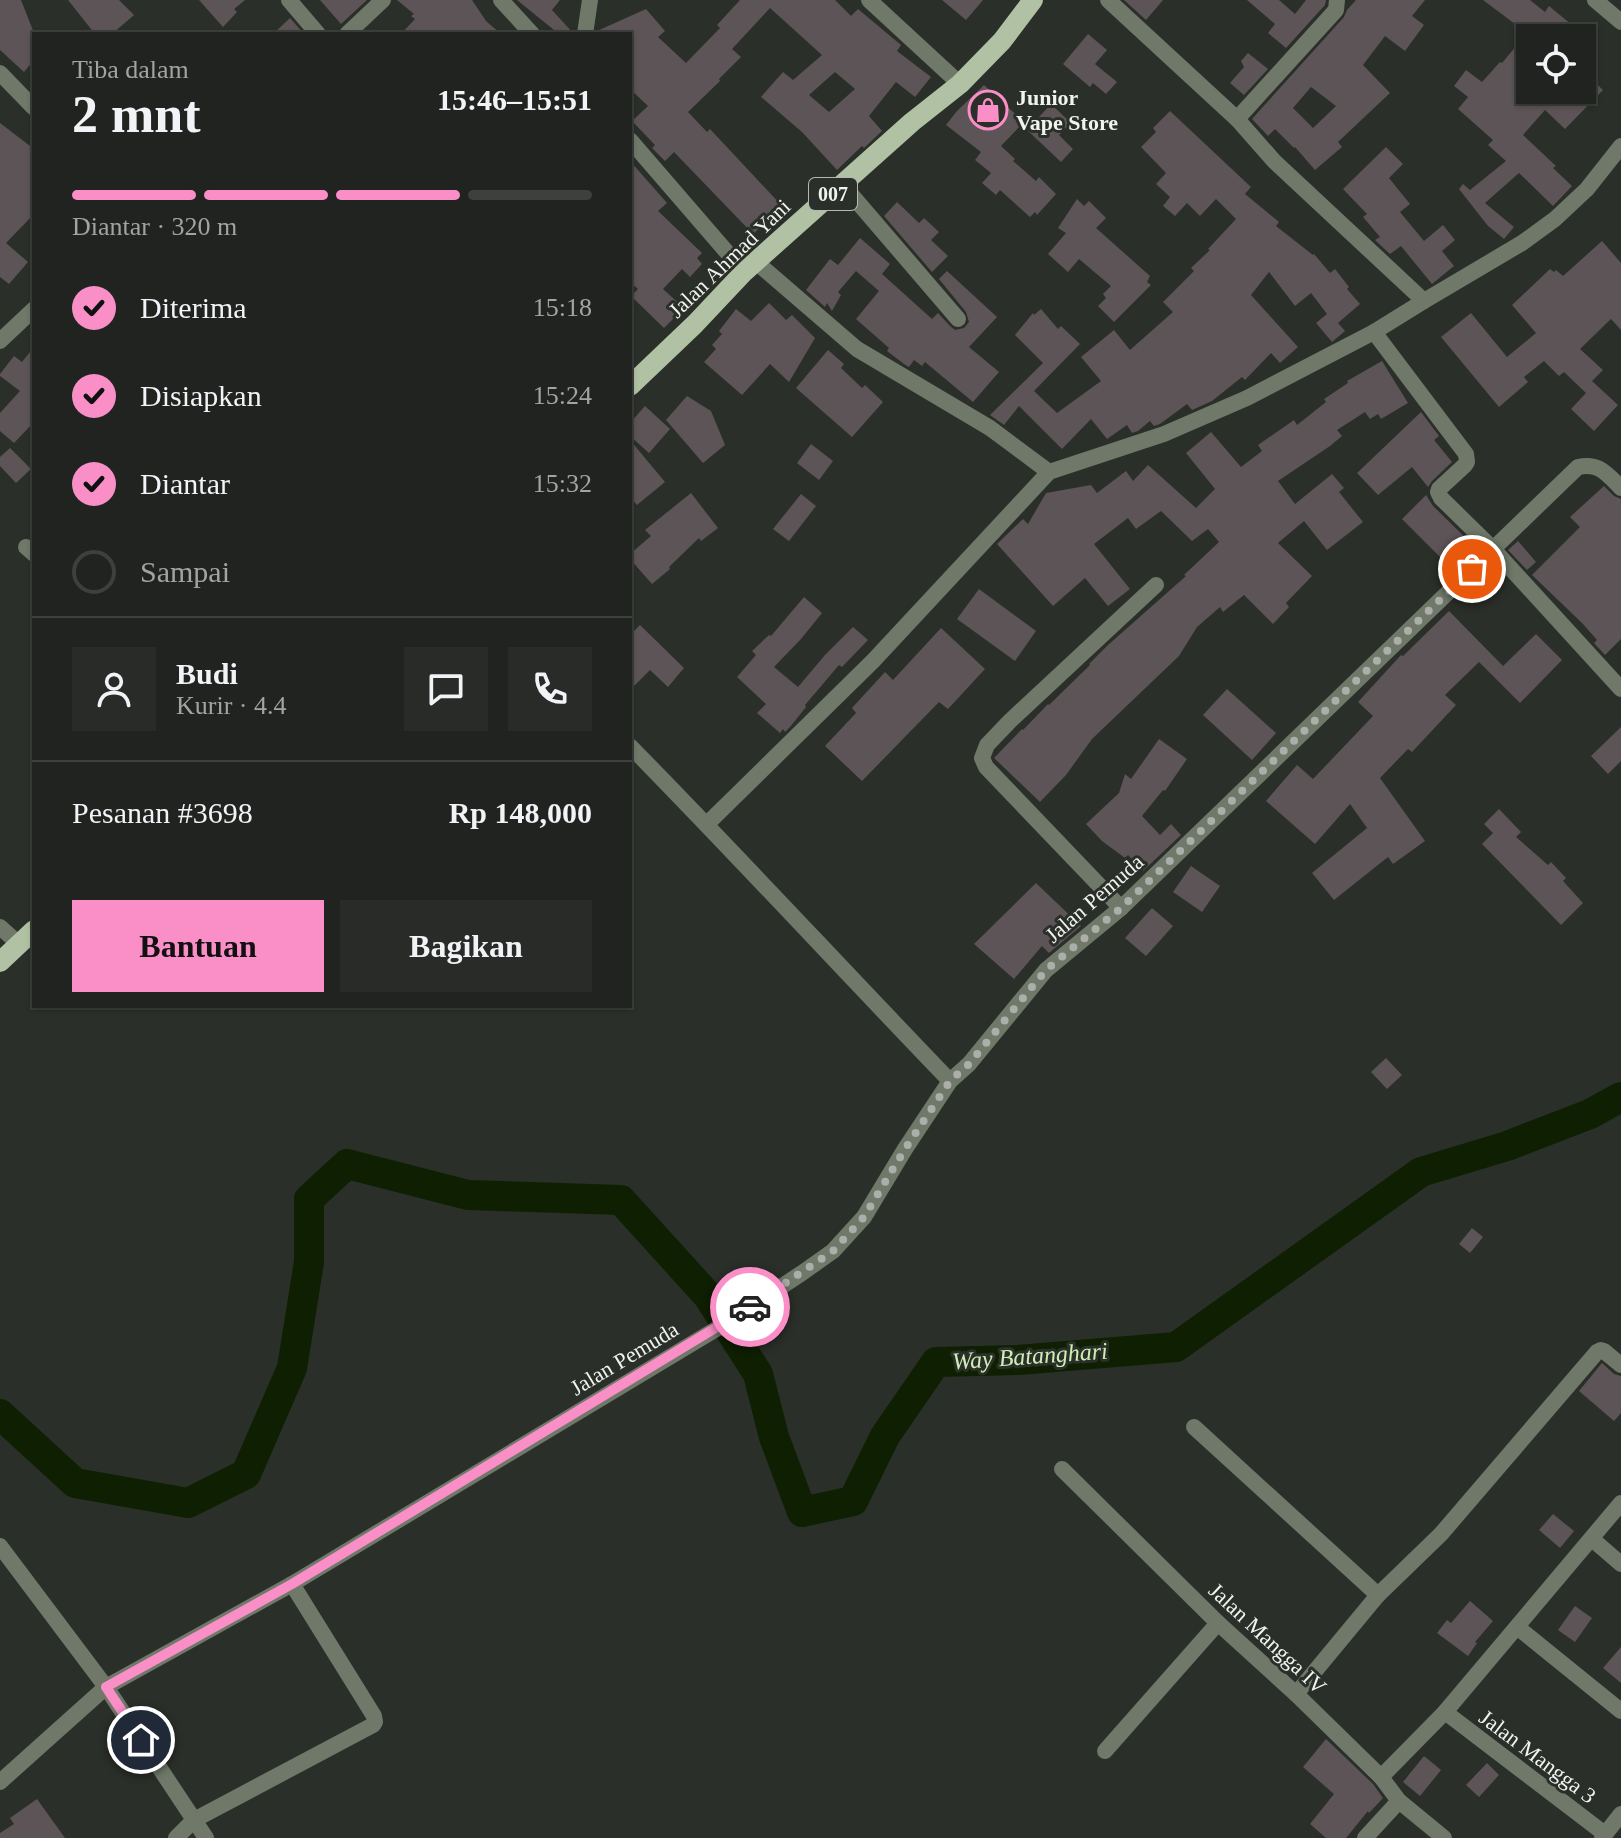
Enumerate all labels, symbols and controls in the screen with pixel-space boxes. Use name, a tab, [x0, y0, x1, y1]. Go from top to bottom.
map controls	[1516, 24, 1596, 104]
button: locate	[1516, 24, 1596, 104]
text: Tiba dalam	[72, 55, 189, 84]
text: 15:46–15:51	[437, 83, 592, 116]
place label: Junior Vape Store	[1016, 85, 1118, 135]
text: 2 mnt	[72, 86, 201, 143]
shop icon: Junior Vape Store	[967, 89, 1009, 131]
road number: 007	[809, 178, 857, 210]
street label: Jalan Ahmad Yani	[663, 194, 795, 323]
text: Diantar · 320 m	[72, 212, 237, 241]
icon: check	[72, 286, 116, 330]
text: Diterima	[140, 291, 247, 324]
text: 15:18	[533, 293, 592, 322]
icon: check	[72, 374, 116, 418]
text: Disiapkan	[140, 379, 262, 412]
text: 15:24	[533, 381, 592, 410]
icon: check	[72, 462, 116, 506]
text: Diantar	[140, 467, 230, 500]
text: 15:32	[533, 469, 592, 498]
pin	[1438, 535, 1506, 603]
icon: bag	[1450, 547, 1494, 591]
text: Sampai	[140, 555, 230, 588]
button: person	[72, 647, 156, 731]
button: chat	[404, 647, 488, 731]
button: phone	[508, 647, 592, 731]
text: Budi	[176, 657, 238, 690]
text: Kurir · 4.4	[176, 691, 286, 720]
text: Pesanan #3698	[72, 796, 253, 829]
text: Rp 148,000	[449, 796, 592, 829]
street label: Jalan Pemuda	[1040, 849, 1149, 948]
button: Bantuan	[72, 900, 324, 992]
button: Bagikan	[340, 900, 592, 992]
courier	[710, 1267, 790, 1347]
icon: car	[728, 1285, 772, 1329]
street label: Jalan Pemuda	[566, 1316, 683, 1400]
water label: Way Batanghari	[951, 1338, 1109, 1374]
street label: Jalan Mangga IV	[1204, 1578, 1332, 1699]
street label: Jalan Mangga 3	[1475, 1705, 1601, 1808]
pin	[107, 1706, 175, 1774]
icon: home	[119, 1718, 163, 1762]

